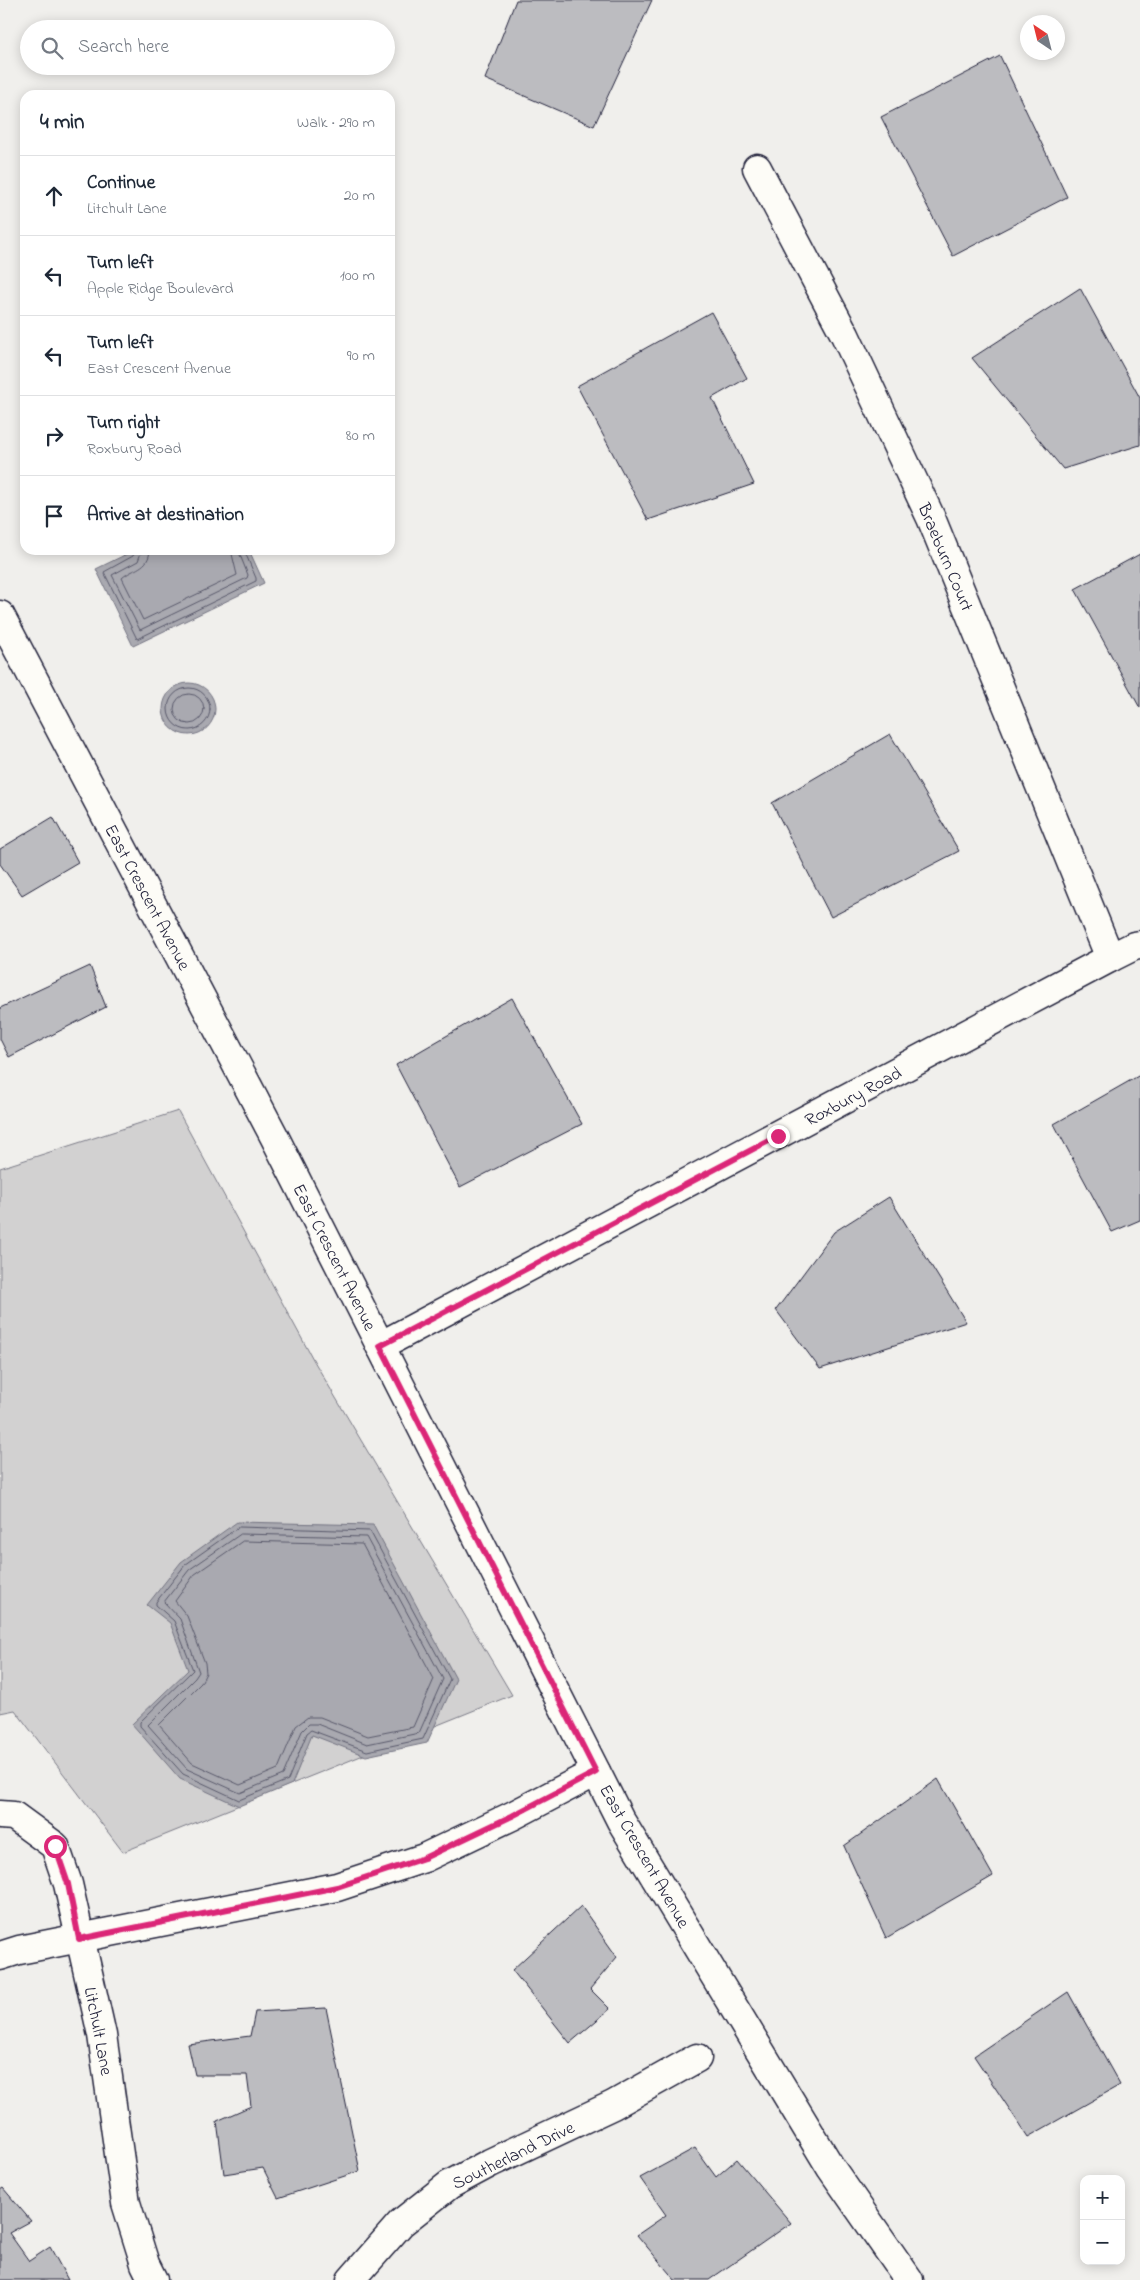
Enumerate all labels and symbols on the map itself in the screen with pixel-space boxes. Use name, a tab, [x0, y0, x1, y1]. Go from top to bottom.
north arrow	[1020, 15, 1065, 60]
street label: Braeburn Court	[909, 499, 979, 616]
street label: East Crescent Avenue	[97, 820, 196, 977]
street label: Roxbury Road	[801, 1061, 907, 1134]
route end	[767, 1125, 790, 1148]
street label: East Crescent Avenue	[285, 1180, 382, 1337]
street label: East Crescent Avenue	[591, 1780, 696, 1935]
route start	[44, 1835, 67, 1858]
street label: Litchult Lane	[76, 1985, 119, 2079]
street label: Southerland Drive	[448, 2116, 580, 2198]

